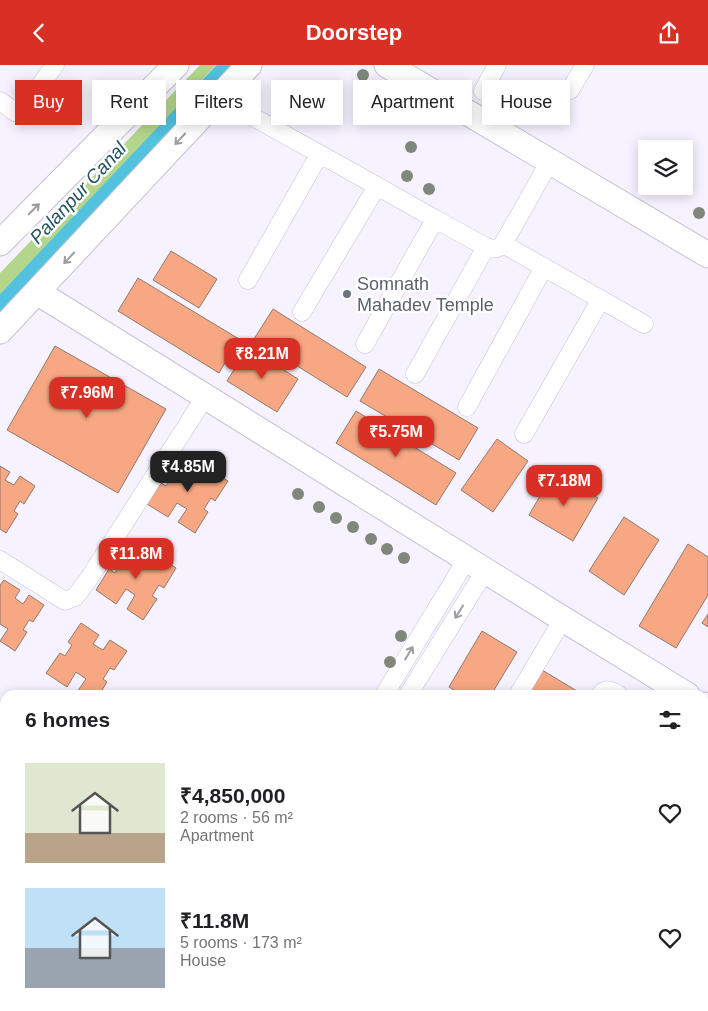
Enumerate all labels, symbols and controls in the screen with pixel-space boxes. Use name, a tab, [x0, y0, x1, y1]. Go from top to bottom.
icon: back	[25, 19, 53, 47]
icon: share	[655, 19, 683, 47]
text: Doorstep	[306, 20, 402, 45]
chip: Buy	[15, 80, 82, 125]
chip: Rent	[92, 80, 166, 125]
chip: Filters	[176, 80, 261, 125]
chip: New	[271, 80, 343, 125]
chip: Apartment	[353, 80, 472, 125]
chip: House	[482, 80, 570, 125]
one-way arrow	[174, 133, 186, 145]
water label: Palanpur Canal	[26, 137, 131, 248]
map controls	[638, 140, 693, 195]
button: layers	[638, 140, 693, 195]
one-way arrow	[28, 202, 40, 215]
one-way arrow	[63, 251, 75, 264]
place label: Somnath Mahadev Temple	[357, 274, 494, 315]
marker: Somnath Mahadev Temple	[341, 288, 353, 300]
pin: ₹8.21M	[221, 337, 303, 380]
text: ₹8.21M	[235, 345, 289, 362]
pin: ₹7.96M	[46, 377, 128, 419]
text: ₹7.96M	[60, 384, 114, 401]
pin: ₹5.75M	[355, 415, 437, 458]
text: ₹5.75M	[369, 423, 423, 440]
pin: ₹4.85M	[147, 451, 229, 493]
text: ₹4.85M	[161, 458, 215, 475]
pin: ₹7.18M	[523, 465, 605, 507]
text: ₹7.18M	[537, 472, 591, 489]
pin: ₹11.8M	[95, 537, 177, 580]
text: ₹11.8M	[110, 545, 162, 562]
one-way arrow	[454, 605, 464, 619]
one-way arrow	[405, 647, 415, 661]
icon: filters	[656, 706, 684, 734]
text: 6 homes	[25, 708, 110, 731]
icon: home	[65, 783, 125, 843]
text: ₹4,850,000	[180, 784, 285, 807]
icon: heart	[656, 799, 684, 827]
text: 2 rooms · 56 m²	[180, 809, 293, 826]
text: Apartment	[180, 827, 254, 844]
icon: home	[65, 908, 125, 968]
text: ₹11.8M	[180, 909, 249, 932]
icon: heart	[656, 924, 684, 952]
text: 5 rooms · 173 m²	[180, 934, 302, 951]
text: House	[180, 952, 226, 969]

